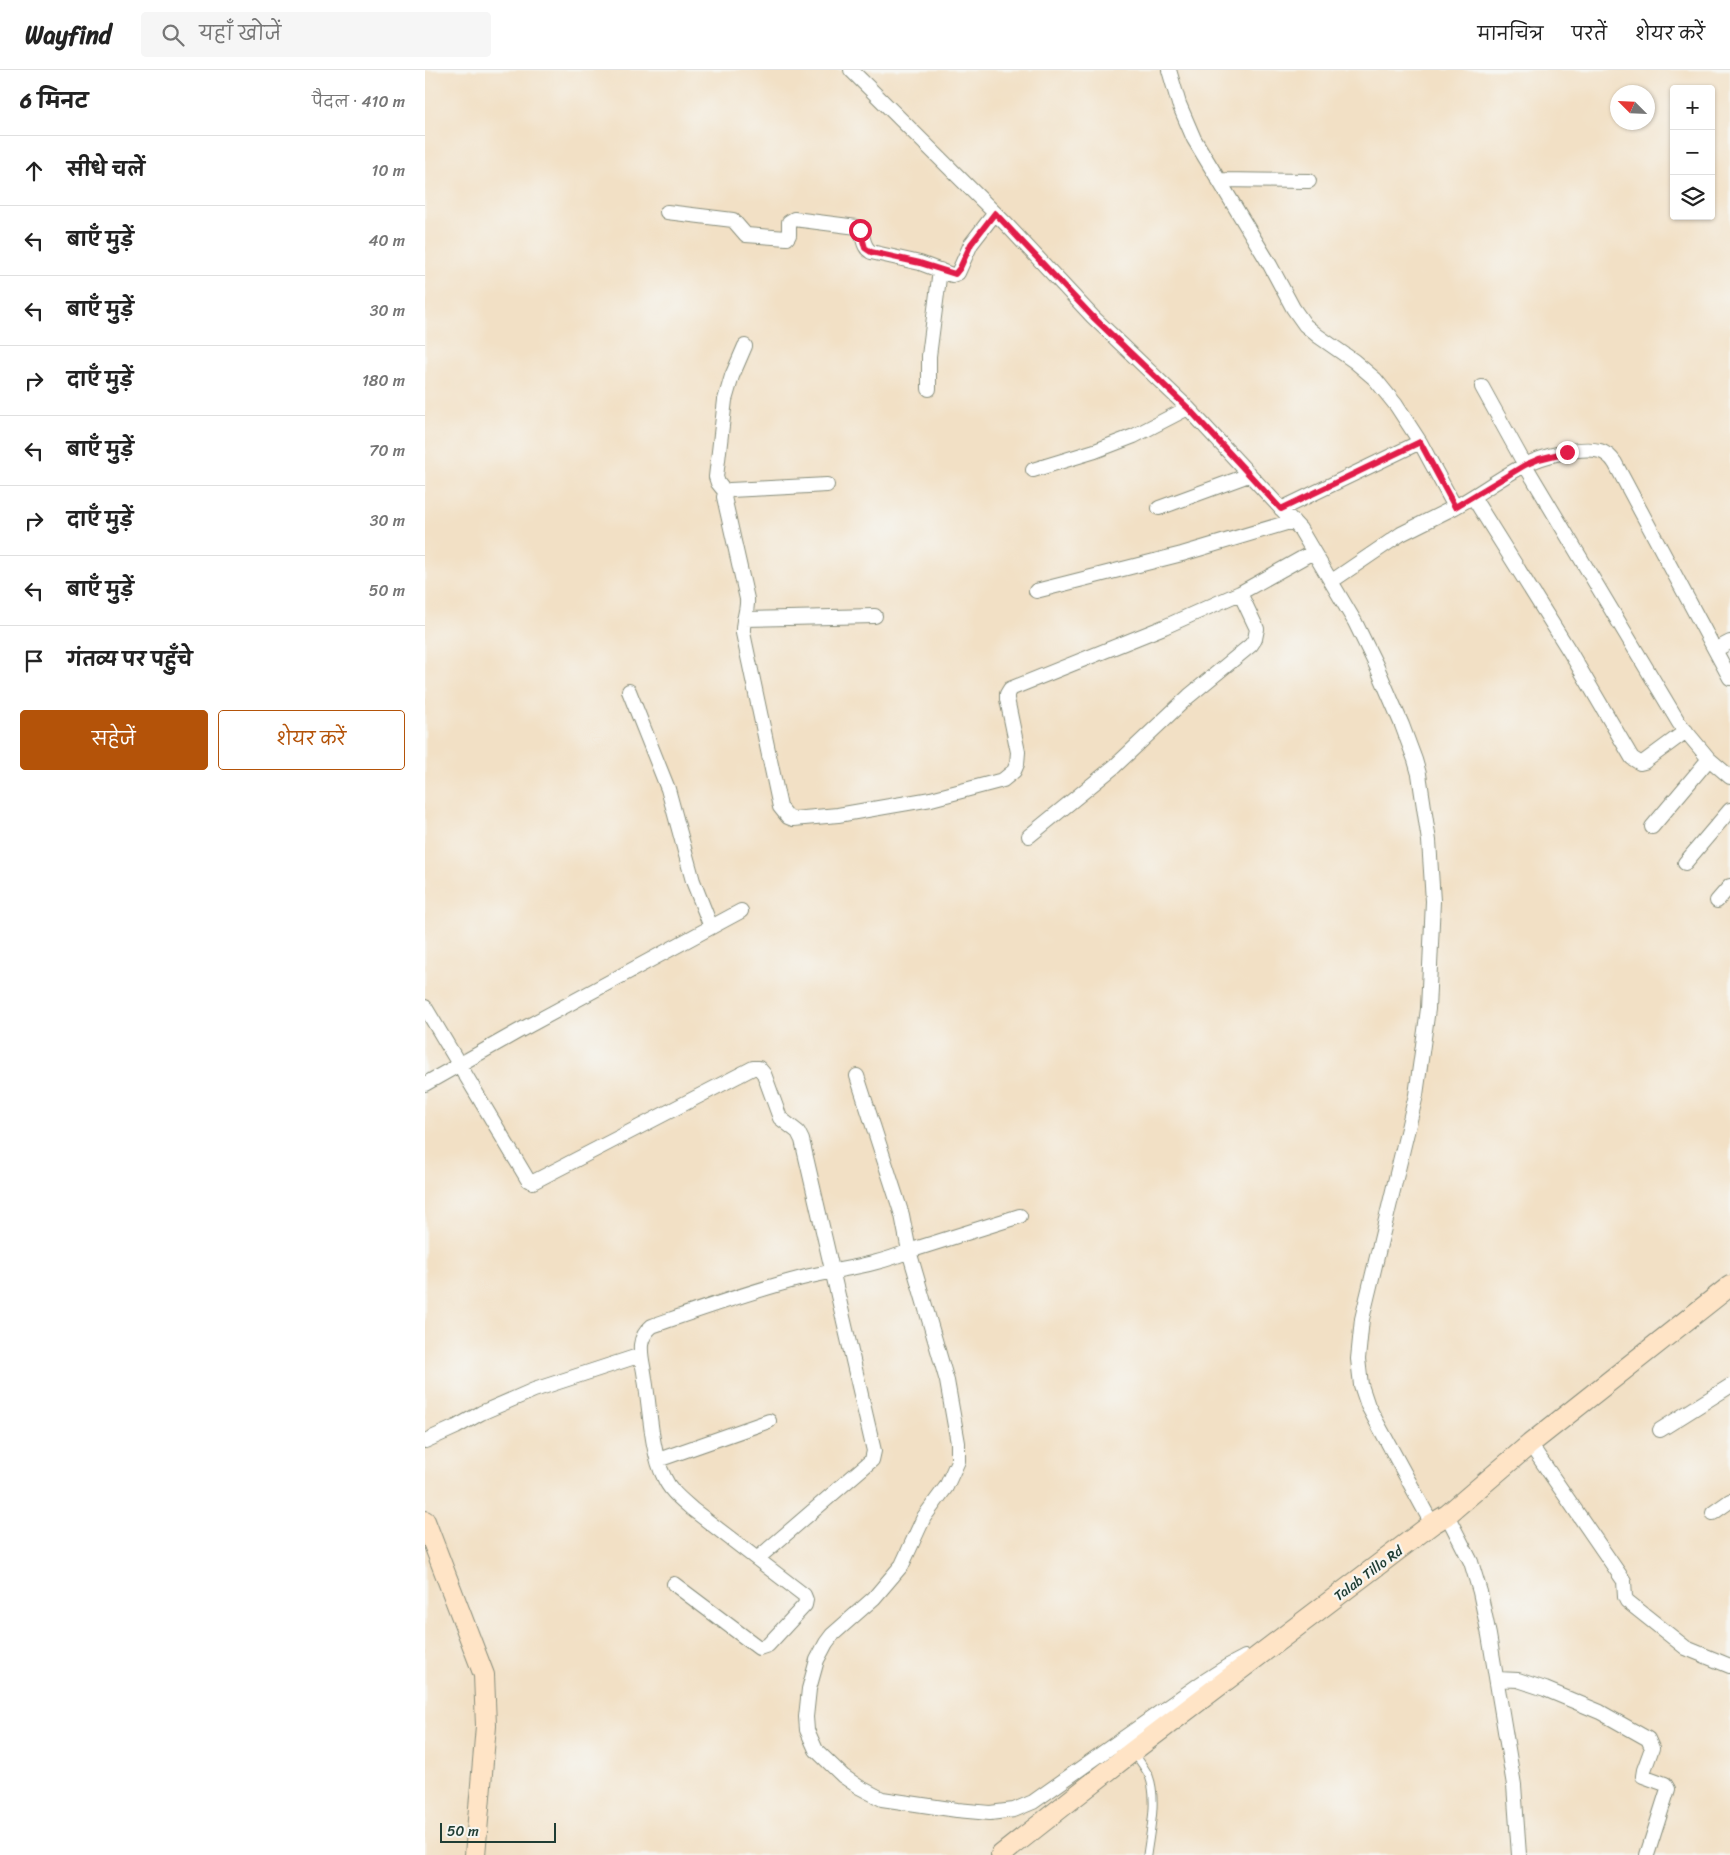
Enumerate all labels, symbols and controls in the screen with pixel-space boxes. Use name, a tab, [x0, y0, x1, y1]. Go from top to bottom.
search box	[141, 12, 491, 57]
text: Wayfind	[25, 14, 111, 56]
text: यहाँ खोजें	[199, 17, 281, 50]
text: मानचित्र	[1477, 18, 1544, 50]
text: परतें	[1572, 18, 1607, 50]
text: शेयर करें	[1635, 18, 1705, 50]
icon: search	[159, 21, 187, 49]
text: 6 मिनट	[20, 82, 88, 120]
north arrow	[1610, 85, 1655, 130]
map controls	[1670, 85, 1715, 220]
button: +	[1670, 85, 1715, 130]
text: पैदल · 410 m	[312, 87, 405, 116]
button: −	[1670, 130, 1715, 175]
text: सीधे चलें	[67, 153, 145, 186]
text: 10 m	[372, 156, 405, 185]
icon: ahead	[20, 157, 48, 185]
button: layers	[1670, 175, 1715, 220]
route start	[849, 219, 872, 242]
text: बाएँ मुड़ें	[67, 223, 134, 256]
text: 40 m	[368, 226, 405, 255]
icon: left	[20, 227, 48, 255]
text: बाएँ मुड़ें	[67, 293, 134, 326]
text: 30 m	[370, 296, 405, 325]
icon: left	[20, 297, 48, 325]
text: दाएँ मुड़ें	[67, 363, 133, 396]
text: 180 m	[362, 366, 405, 395]
icon: right	[20, 367, 48, 395]
text: बाएँ मुड़ें	[67, 433, 134, 466]
text: 70 m	[369, 436, 405, 465]
icon: left	[20, 437, 48, 465]
route end	[1556, 441, 1579, 464]
text: दाएँ मुड़ें	[67, 503, 133, 536]
text: 30 m	[370, 506, 405, 535]
icon: right	[20, 507, 48, 535]
text: बाएँ मुड़ें	[67, 573, 134, 606]
text: 50 m	[369, 576, 405, 605]
icon: left	[20, 577, 48, 605]
text: गंतव्य पर पहुँचे	[67, 643, 192, 676]
icon: arrive	[20, 647, 48, 675]
button: सहेजें	[20, 710, 208, 770]
button: शेयर करें	[218, 710, 405, 770]
street label: Talab Tillo Rd	[1328, 1538, 1410, 1608]
text: 50 m	[447, 1819, 479, 1844]
scale bar	[440, 1820, 556, 1843]

